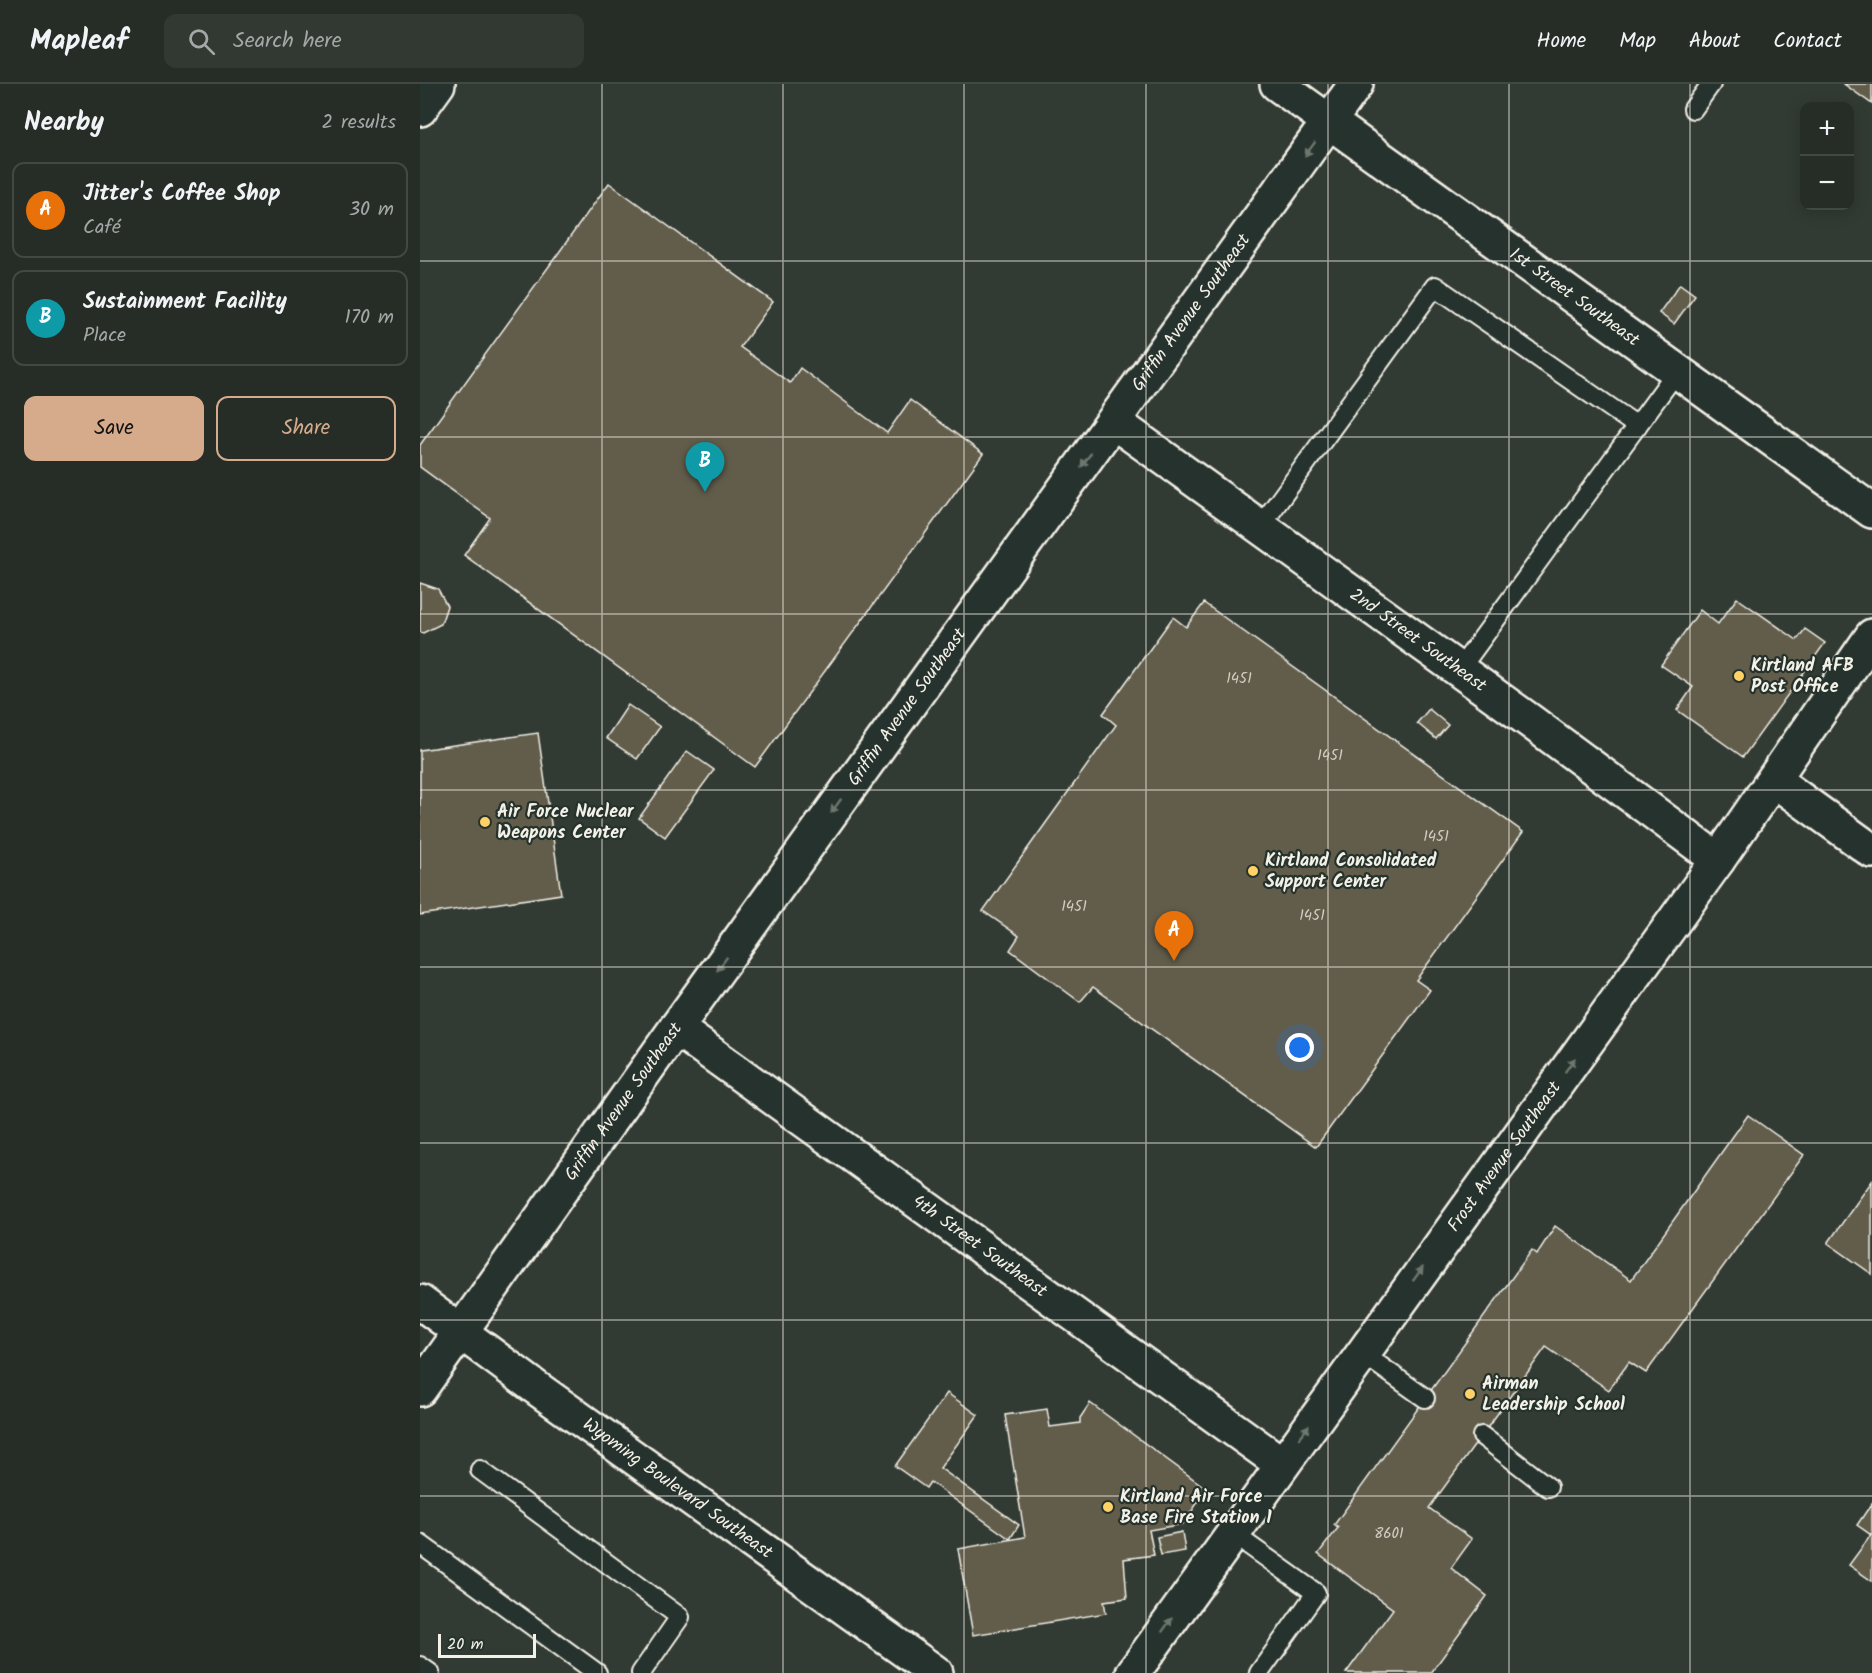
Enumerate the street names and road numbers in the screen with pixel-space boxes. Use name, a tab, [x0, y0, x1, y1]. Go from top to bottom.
street label: Griffin Avenue Southeast	[1124, 227, 1259, 398]
street label: 1st Street Southeast	[1503, 241, 1646, 355]
street label: 2nd Street Southeast	[1343, 581, 1493, 700]
street label: Griffin Avenue Southeast	[840, 621, 975, 792]
street label: Griffin Avenue Southeast	[557, 1016, 691, 1187]
street label: Frost Avenue Southeast	[1440, 1074, 1569, 1238]
street label: 4th Street Southeast	[906, 1188, 1054, 1306]
street label: Wyoming Boulevard Southeast	[576, 1411, 780, 1567]

